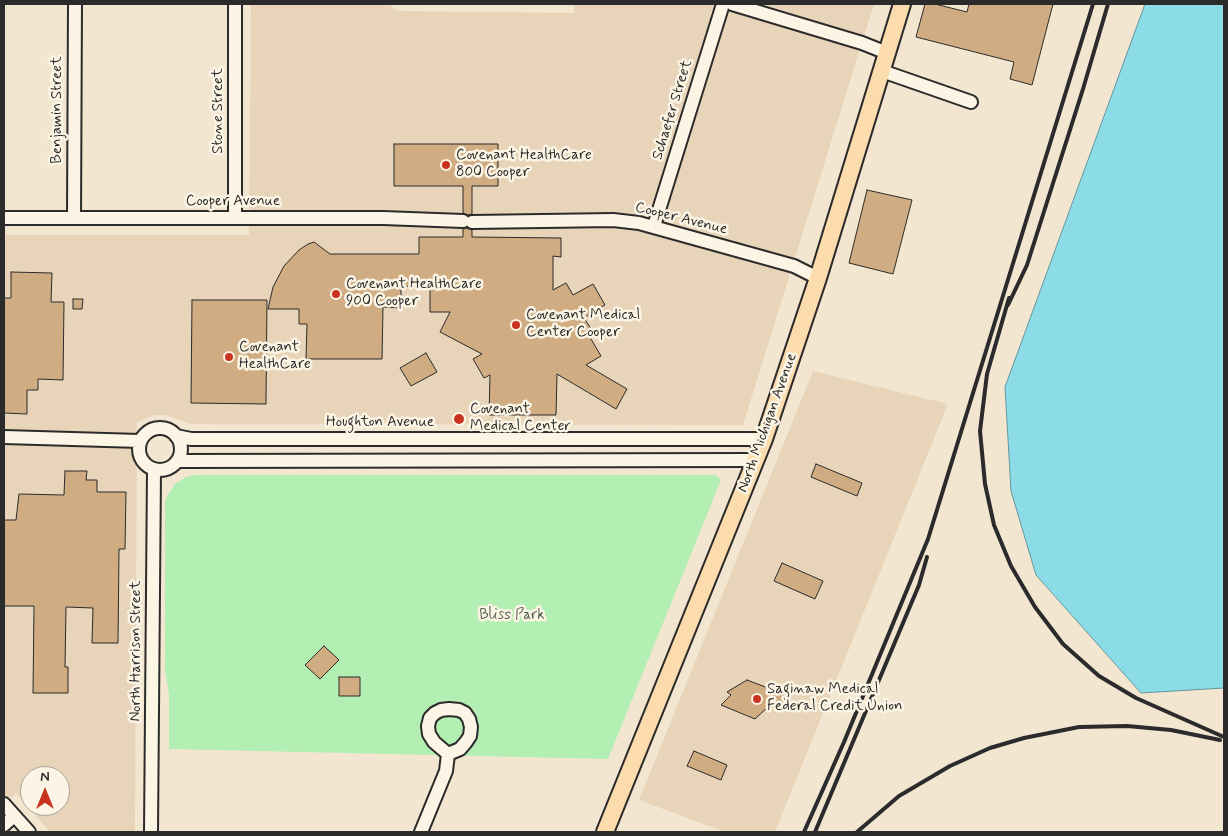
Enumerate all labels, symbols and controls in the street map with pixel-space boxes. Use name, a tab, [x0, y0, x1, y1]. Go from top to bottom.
street label: Benjamin Street	[49, 56, 67, 164]
street label: Schaefer Street	[649, 58, 697, 162]
street label: Stone Street	[210, 68, 228, 154]
place label: Covenant HealthCare 800 Cooper	[456, 147, 592, 182]
marker: Covenant HealthCare 800 Cooper	[440, 159, 452, 171]
street label: Cooper Avenue	[186, 193, 280, 211]
street label: Cooper Avenue	[633, 199, 729, 239]
place label: Covenant HealthCare 900 Cooper	[346, 276, 482, 311]
marker: Covenant HealthCare 900 Cooper	[330, 288, 342, 300]
place label: Covenant Medical Center Cooper	[526, 307, 640, 342]
marker: Covenant Medical Center Cooper	[510, 319, 522, 331]
place label: Covenant HealthCare	[239, 339, 311, 374]
marker: Covenant HealthCare	[223, 351, 235, 363]
street label: North Michigan Avenue	[734, 351, 802, 495]
place label: Covenant Medical Center	[470, 401, 571, 436]
marker: Covenant Medical Center	[452, 412, 466, 426]
street label: Houghton Avenue	[326, 414, 434, 432]
street label: North Harrison Street	[128, 581, 146, 721]
park label: Bliss Park	[479, 607, 545, 625]
place label: Saginaw Medical Federal Credit Union	[767, 681, 902, 716]
marker: Saginaw Medical Federal Credit Union	[751, 693, 763, 705]
north arrow	[20, 766, 70, 816]
text: N	[40, 768, 50, 786]

